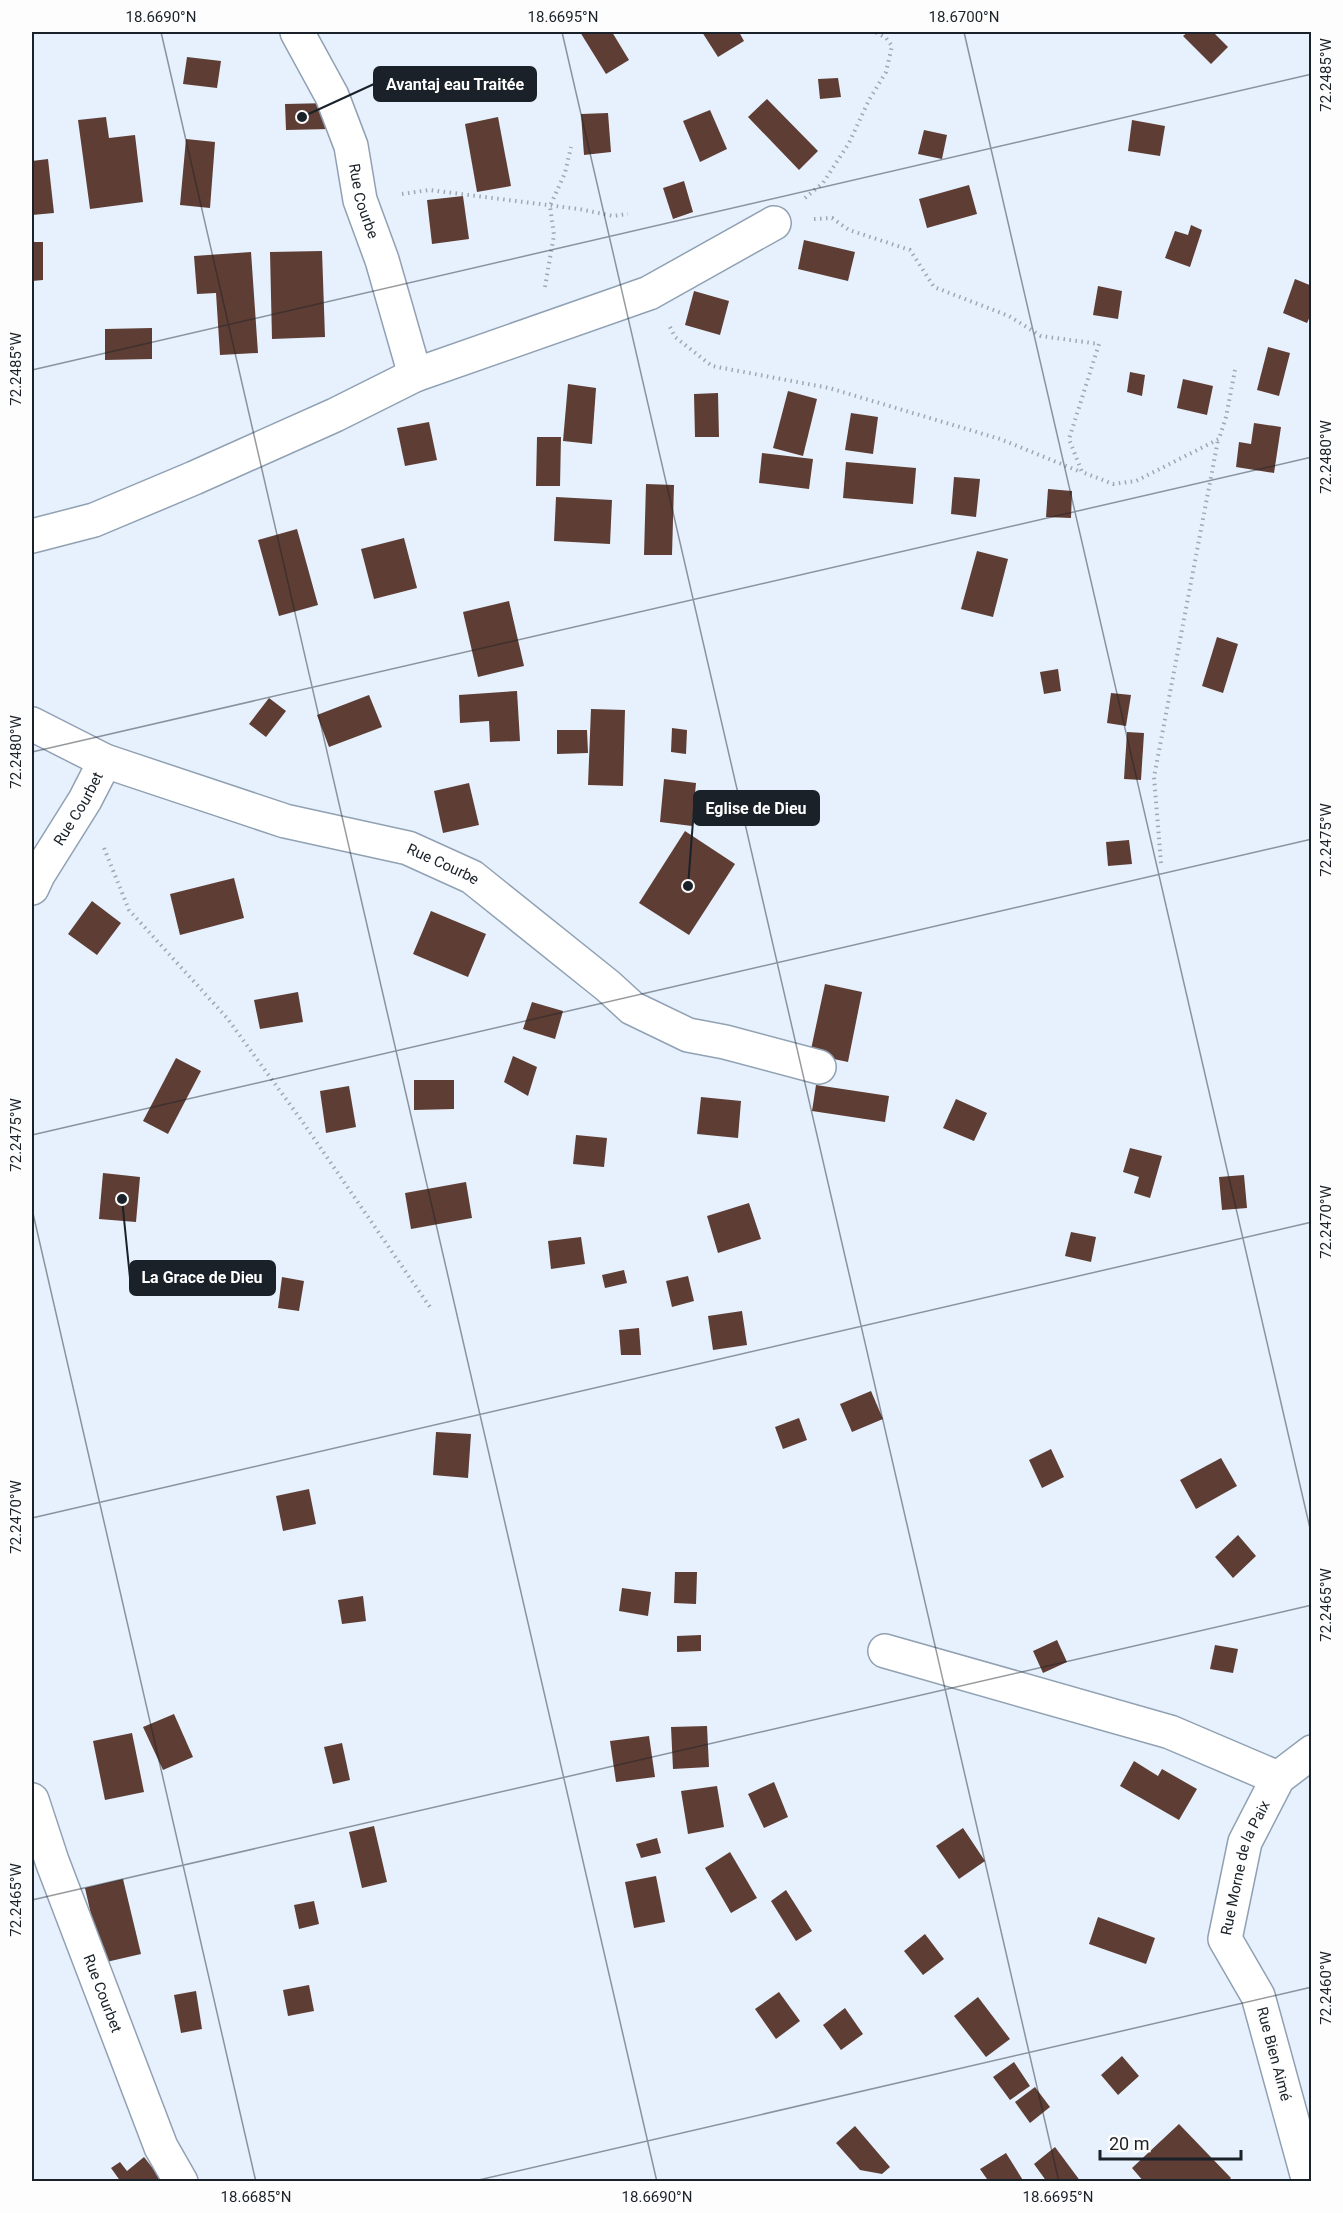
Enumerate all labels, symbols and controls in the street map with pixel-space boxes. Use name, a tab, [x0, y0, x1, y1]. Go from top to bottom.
text: 18.6690°N	[126, 8, 196, 26]
text: 18.6695°N	[528, 8, 598, 26]
text: 18.6700°N	[929, 8, 999, 26]
text: 72.2485°W	[1317, 38, 1335, 112]
callout: Avantaj eau Traitée	[374, 67, 536, 101]
text: Avantaj eau Traitée	[386, 75, 524, 94]
street label: Rue Courbe	[345, 162, 382, 241]
text: 72.2485°W	[7, 332, 25, 406]
text: 72.2480°W	[1317, 420, 1335, 494]
text: 72.2480°W	[7, 715, 25, 789]
street label: Rue Courbet	[50, 769, 107, 849]
callout: Eglise de Dieu	[694, 791, 819, 825]
text: Eglise de Dieu	[705, 799, 807, 818]
text: 72.2475°W	[1317, 803, 1335, 877]
street label: Rue Courbe	[404, 840, 483, 888]
text: 72.2475°W	[7, 1098, 25, 1172]
text: 72.2470°W	[1317, 1185, 1335, 1259]
callout: La Grace de Dieu	[130, 1261, 275, 1295]
text: La Grace de Dieu	[141, 1268, 263, 1287]
text: 72.2470°W	[7, 1480, 25, 1554]
text: 72.2465°W	[1317, 1568, 1335, 1642]
street label: Rue Morne de la Paix	[1217, 1797, 1274, 1937]
text: 72.2465°W	[7, 1863, 25, 1937]
text: 72.2460°W	[1317, 1951, 1335, 2025]
street label: Rue Courbet	[79, 1952, 126, 2035]
street label: Rue Bien Aimé	[1253, 2005, 1295, 2103]
scale bar	[1100, 2123, 1241, 2161]
text: 20 m	[1109, 2133, 1149, 2154]
text: 18.6685°N	[221, 2188, 291, 2206]
text: 18.6690°N	[622, 2188, 692, 2206]
text: 18.6695°N	[1023, 2188, 1093, 2206]

